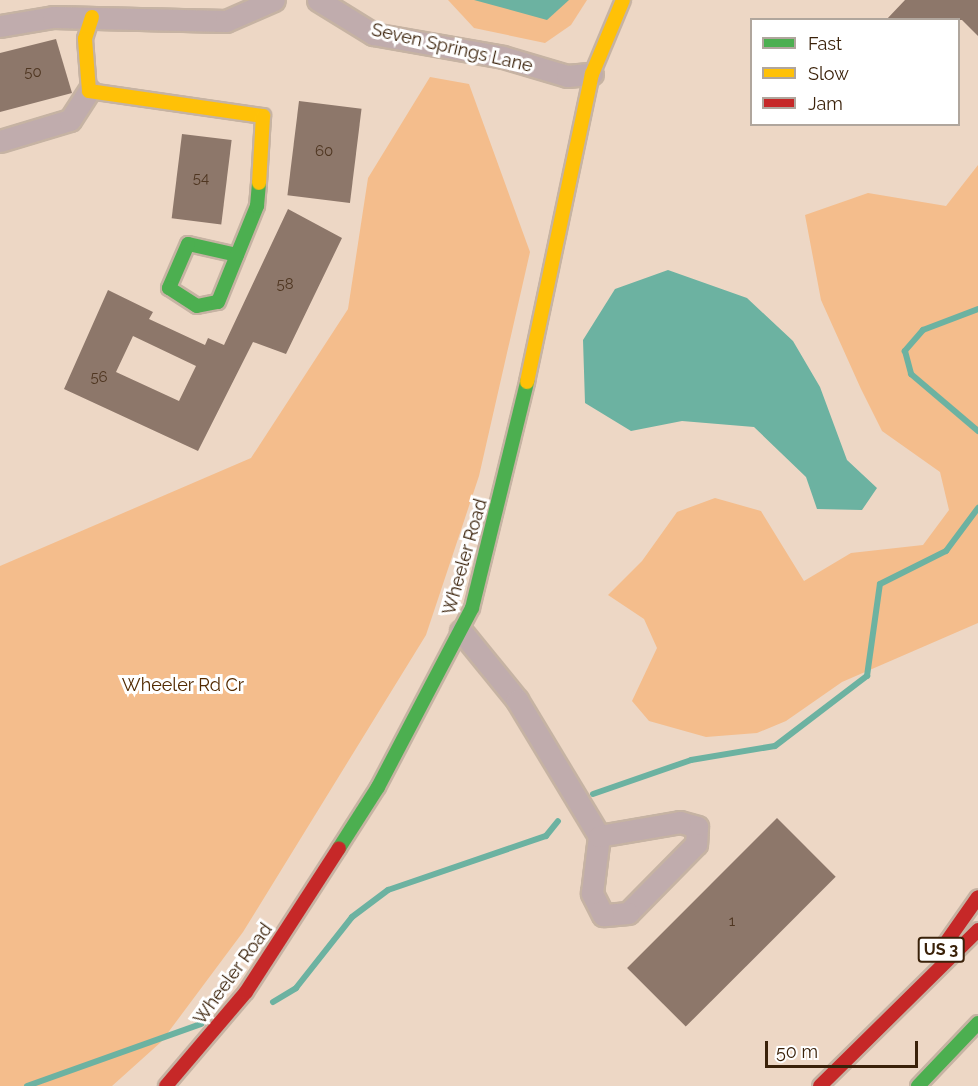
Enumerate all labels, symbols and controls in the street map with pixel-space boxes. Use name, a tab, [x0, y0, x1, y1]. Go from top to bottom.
legend	[750, 18, 960, 126]
street label: Seven Springs Lane	[369, 19, 535, 77]
text: Fast	[808, 33, 842, 54]
text: Slow	[808, 63, 849, 84]
house number: 50	[24, 64, 42, 82]
text: Jam	[808, 93, 843, 114]
house number: 60	[315, 143, 333, 161]
house number: 54	[193, 170, 209, 188]
house number: 58	[276, 276, 294, 294]
house number: 56	[90, 369, 108, 387]
street label: Wheeler Road	[438, 496, 492, 618]
park label: Wheeler Rd Cr	[122, 674, 244, 696]
house number: 1	[729, 913, 735, 931]
street label: Wheeler Road	[189, 919, 277, 1029]
road number: US 3	[917, 937, 965, 963]
scale bar	[768, 1029, 921, 1067]
text: 50 m	[776, 1041, 818, 1062]

